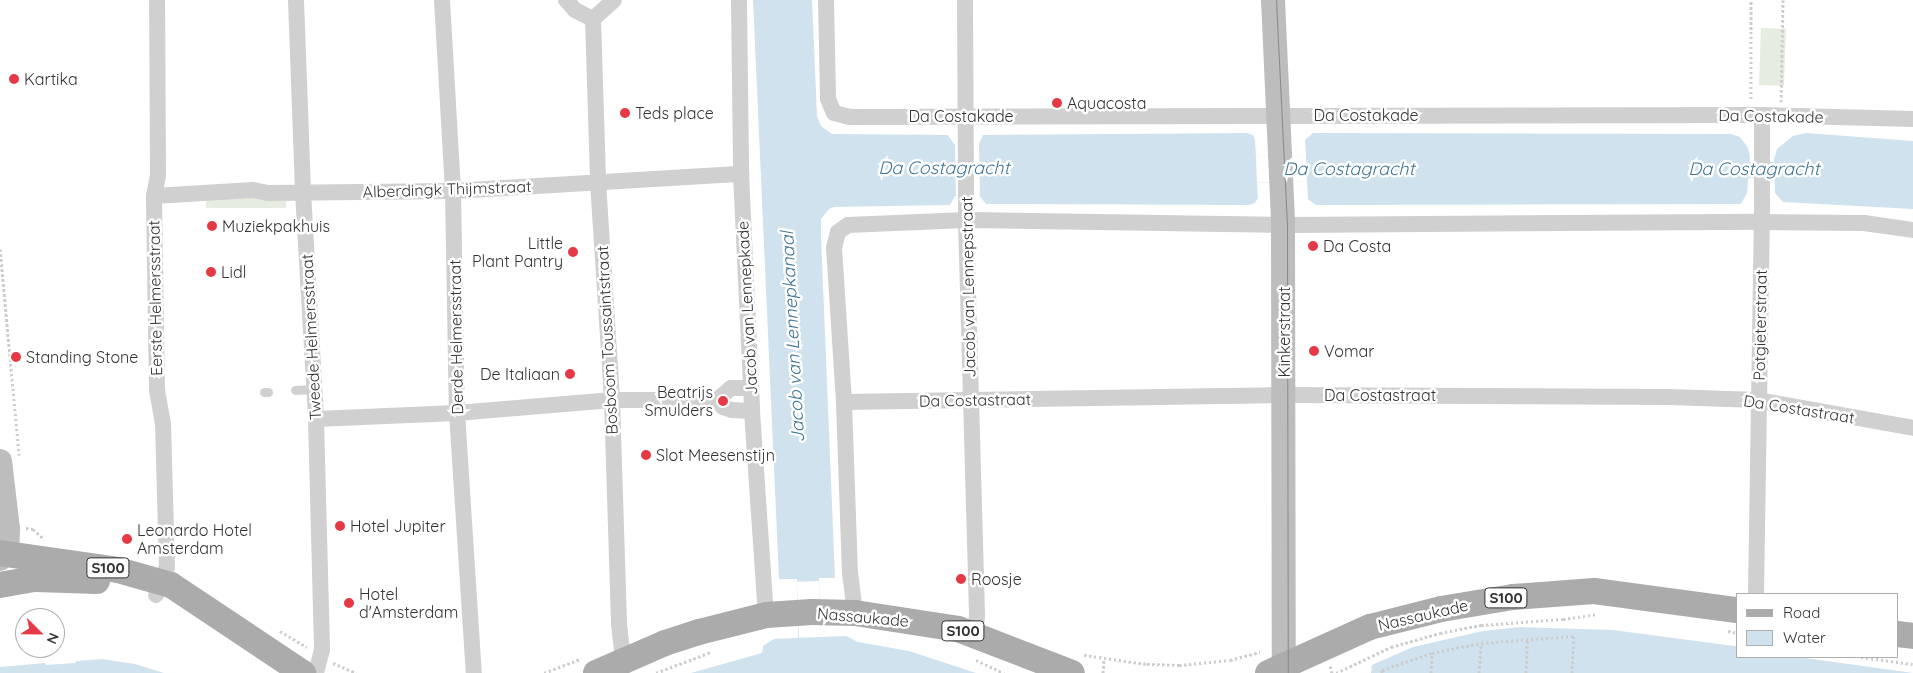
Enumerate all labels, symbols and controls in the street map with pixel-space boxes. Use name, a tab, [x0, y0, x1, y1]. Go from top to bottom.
place label: Kartika	[24, 69, 78, 89]
marker: Kartika	[8, 73, 20, 85]
place label: Aquacosta	[1067, 93, 1146, 113]
marker: Aquacosta	[1051, 97, 1063, 109]
place label: Teds place	[635, 103, 714, 123]
street label: Da Costakade	[1313, 105, 1419, 125]
street label: Da Costakade	[1718, 105, 1824, 127]
street label: Da Costakade	[908, 106, 1014, 126]
marker: Teds place	[619, 107, 631, 119]
water label: Da Costagracht	[878, 157, 1010, 179]
water label: Da Costagracht	[1283, 158, 1415, 180]
water label: Da Costagracht	[1688, 158, 1820, 180]
street label: Alberdingk Thijmstraat	[362, 176, 532, 202]
street label: Jacob van Lennepstraat	[957, 196, 979, 378]
place label: Muziekpakhuis	[222, 216, 330, 236]
street label: Eerste Helmersstraat	[144, 220, 166, 376]
marker: Muziekpakhuis	[206, 220, 218, 232]
street label: Jacob van Lennepkade	[733, 220, 761, 396]
water label: Jacob van Lennepkanaal	[777, 231, 809, 443]
place label: Little Plant Pantry	[472, 233, 563, 271]
place label: Da Costa	[1323, 236, 1391, 256]
marker: Da Costa	[1307, 240, 1319, 252]
street label: Bosboom Toussaintstraat	[592, 245, 622, 435]
marker: Little Plant Pantry	[567, 246, 579, 258]
street label: Tweede Helmersstraat	[297, 253, 325, 421]
street label: Derde Helmersstraat	[445, 259, 467, 415]
place label: Lidl	[221, 262, 246, 282]
marker: Lidl	[205, 266, 217, 278]
street label: Potgieterstraat	[1749, 269, 1771, 381]
street label: Kinkerstraat	[1274, 287, 1294, 377]
place label: Vomar	[1324, 341, 1374, 361]
marker: Vomar	[1308, 345, 1320, 357]
place label: Standing Stone	[26, 347, 138, 367]
marker: Standing Stone	[10, 351, 22, 363]
place label: De Italiaan	[480, 364, 560, 384]
marker: De Italiaan	[564, 368, 576, 380]
place label: Beatrijs Smulders	[644, 382, 713, 420]
street label: Da Costastraat	[1324, 385, 1436, 405]
street label: Da Costastraat	[919, 389, 1031, 411]
street label: Da Costastraat	[1742, 391, 1856, 427]
marker: Beatrijs Smulders	[717, 395, 729, 407]
place label: Slot Meesenstijn	[656, 445, 775, 465]
marker: Slot Meesenstijn	[640, 449, 652, 461]
place label: Hotel Jupiter	[350, 516, 446, 536]
place label: Leonardo Hotel Amsterdam	[137, 520, 252, 558]
marker: Hotel Jupiter	[334, 520, 346, 532]
marker: Leonardo Hotel Amsterdam	[121, 533, 133, 545]
road number: S100	[86, 556, 130, 580]
place label: Roosje	[971, 569, 1022, 589]
marker: Roosje	[955, 573, 967, 585]
place label: Hotel d'Amsterdam	[359, 584, 458, 622]
road number: S100	[1484, 586, 1528, 610]
legend	[1736, 593, 1898, 658]
street label: Nassaukade	[1376, 595, 1470, 635]
marker: Hotel d'Amsterdam	[343, 597, 355, 609]
street label: Nassaukade	[816, 603, 910, 631]
text: Road	[1783, 603, 1820, 622]
north arrow	[15, 608, 65, 658]
road number: S100	[940, 618, 986, 644]
text: Water	[1783, 628, 1826, 647]
text: N	[43, 630, 63, 647]

